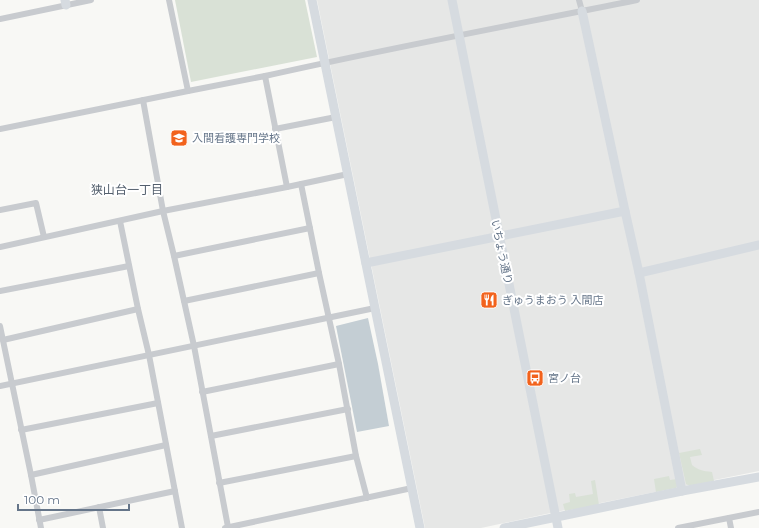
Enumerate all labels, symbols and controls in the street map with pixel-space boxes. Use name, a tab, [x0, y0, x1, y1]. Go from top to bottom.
school or university icon: 入間看護専門学校	[169, 128, 189, 148]
place label: 入間看護専門学校	[192, 131, 280, 145]
district label: 狭山台一丁目	[91, 182, 163, 197]
street label: いちょう通り	[488, 218, 516, 286]
restaurant icon: ぎゅうまおう 入間店	[479, 290, 499, 310]
place label: ぎゅうまおう 入間店	[502, 293, 604, 307]
bus stop icon: 宮ノ台	[525, 368, 545, 388]
place label: 宮ノ台	[548, 371, 581, 385]
scale bar	[18, 486, 129, 512]
text: 100 m	[24, 492, 60, 507]

